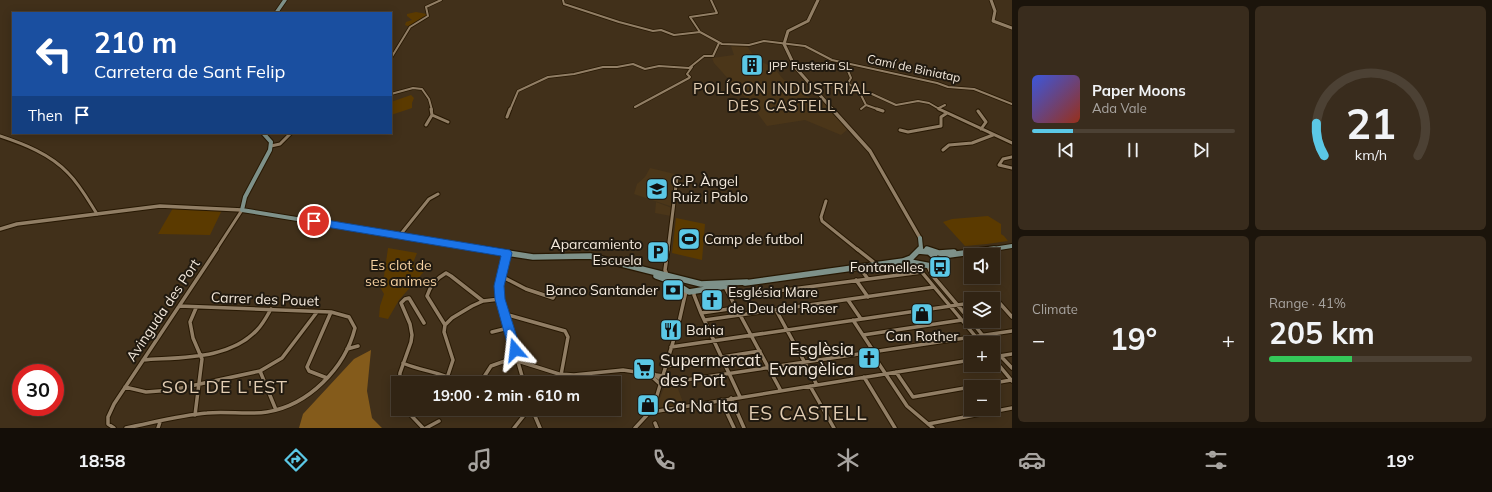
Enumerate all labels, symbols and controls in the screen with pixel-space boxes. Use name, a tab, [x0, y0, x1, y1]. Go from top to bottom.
text: 210 m	[94, 25, 177, 60]
icon: left	[28, 28, 80, 80]
street label: Camí de Biniatap	[866, 51, 962, 85]
building icon: JPP Fusteria SL	[739, 52, 765, 78]
place label: JPP Fusteria SL	[768, 58, 853, 73]
text: Carretera de Sant Felip	[94, 60, 285, 83]
district label: POLÍGON INDUSTRIAL DES CASTELL	[693, 79, 871, 115]
text: Paper Moons	[1092, 81, 1186, 100]
text: 21	[1346, 97, 1395, 149]
text: Ada Vale	[1092, 100, 1147, 116]
icon: arrive	[71, 104, 93, 126]
text: Then	[28, 106, 63, 125]
icon: previous	[1055, 139, 1077, 161]
icon: pause	[1122, 139, 1144, 161]
icon: next	[1190, 139, 1212, 161]
text: km/h	[1354, 145, 1387, 163]
place label: C.P. Àngel Ruiz i Pablo	[672, 172, 748, 206]
school or university icon: C.P. Àngel Ruiz i Pablo	[644, 176, 670, 202]
pin	[297, 204, 331, 238]
icon: arrive	[303, 210, 325, 232]
sports icon: Camp de futbol	[676, 226, 702, 252]
place label: Camp de futbol	[704, 230, 803, 248]
place label: Aparcamiento Escuela	[550, 235, 642, 269]
parking icon: Aparcamiento Escuela	[645, 239, 671, 265]
map controls	[964, 248, 1000, 416]
button: sound	[964, 248, 1000, 284]
bus stop icon: Fontanelles	[927, 254, 953, 280]
street label: Avinguda des Port	[122, 255, 204, 365]
park label: Es clot de ses animes	[365, 256, 437, 290]
place label: Fontanelles	[850, 258, 924, 276]
bank icon: Banco Santander	[660, 277, 686, 303]
place label: Banco Santander	[546, 281, 659, 299]
place label: Església Mare de Deu del Roser	[728, 283, 839, 317]
church icon: Església Mare de Deu del Roser	[699, 287, 725, 313]
street label: Carrer des Pouet	[211, 288, 319, 310]
button: layers	[964, 292, 1000, 328]
text: Range · 41%	[1269, 295, 1346, 311]
shop icon: Can Rother	[909, 301, 935, 327]
text: Climate	[1032, 301, 1078, 317]
text: 205 km	[1269, 314, 1375, 352]
restaurant icon: Bahia	[658, 317, 684, 343]
text: 19°	[1110, 320, 1157, 358]
place label: Bahia	[686, 321, 724, 339]
text: −	[1032, 326, 1045, 354]
text: +	[1222, 326, 1235, 354]
place label: Can Rother	[886, 327, 959, 345]
position arrow	[494, 329, 536, 371]
button: +	[964, 336, 1000, 372]
place label: Esglèsia Evangèlica	[769, 338, 854, 379]
church icon: Esglèsia Evangèlica	[856, 345, 882, 371]
place label: Supermercat des Port	[660, 349, 761, 390]
supermarket icon: Supermercat des Port	[631, 356, 657, 382]
speed limit sign: 30	[12, 364, 64, 416]
district label: SOL DE L'EST	[162, 375, 288, 398]
button: −	[964, 380, 1000, 416]
text: 19:00 · 2 min · 610 m	[432, 386, 580, 405]
shop icon: Ca Na Ita	[635, 392, 661, 418]
place label: Ca Na Ita	[664, 395, 738, 416]
district label: ES CASTELL	[748, 401, 868, 425]
icon: directions	[282, 446, 310, 474]
icon: music	[466, 446, 494, 474]
icon: phone	[650, 446, 678, 474]
icon: climate	[834, 446, 862, 474]
icon: car	[1018, 446, 1046, 474]
icon: filters	[1202, 446, 1230, 474]
text: 18:58	[78, 449, 126, 472]
text: 19°	[1386, 449, 1414, 472]

